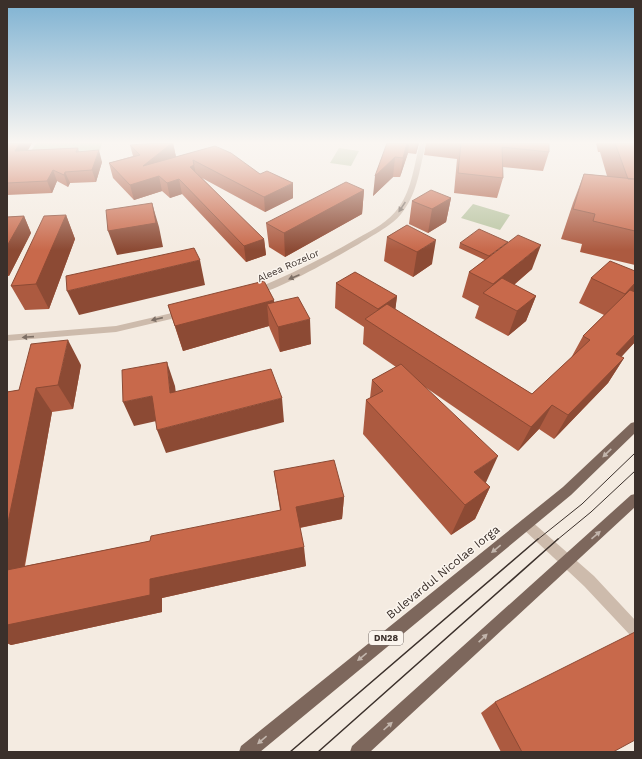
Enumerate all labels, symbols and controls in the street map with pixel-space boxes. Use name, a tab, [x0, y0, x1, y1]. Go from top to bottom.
one-way arrow	[398, 201, 406, 212]
street label: Aleea Rozelor	[256, 247, 321, 284]
one-way arrow	[287, 274, 299, 280]
one-way arrow	[150, 317, 163, 323]
one-way arrow	[22, 333, 34, 340]
one-way arrow	[602, 448, 612, 458]
street label: Bulevardul Nicolae Iorga	[384, 522, 502, 622]
one-way arrow	[591, 531, 601, 540]
one-way arrow	[490, 544, 501, 553]
road number: DN28	[369, 631, 403, 645]
one-way arrow	[478, 634, 489, 643]
one-way arrow	[356, 653, 367, 661]
one-way arrow	[382, 722, 393, 731]
one-way arrow	[256, 735, 267, 744]

